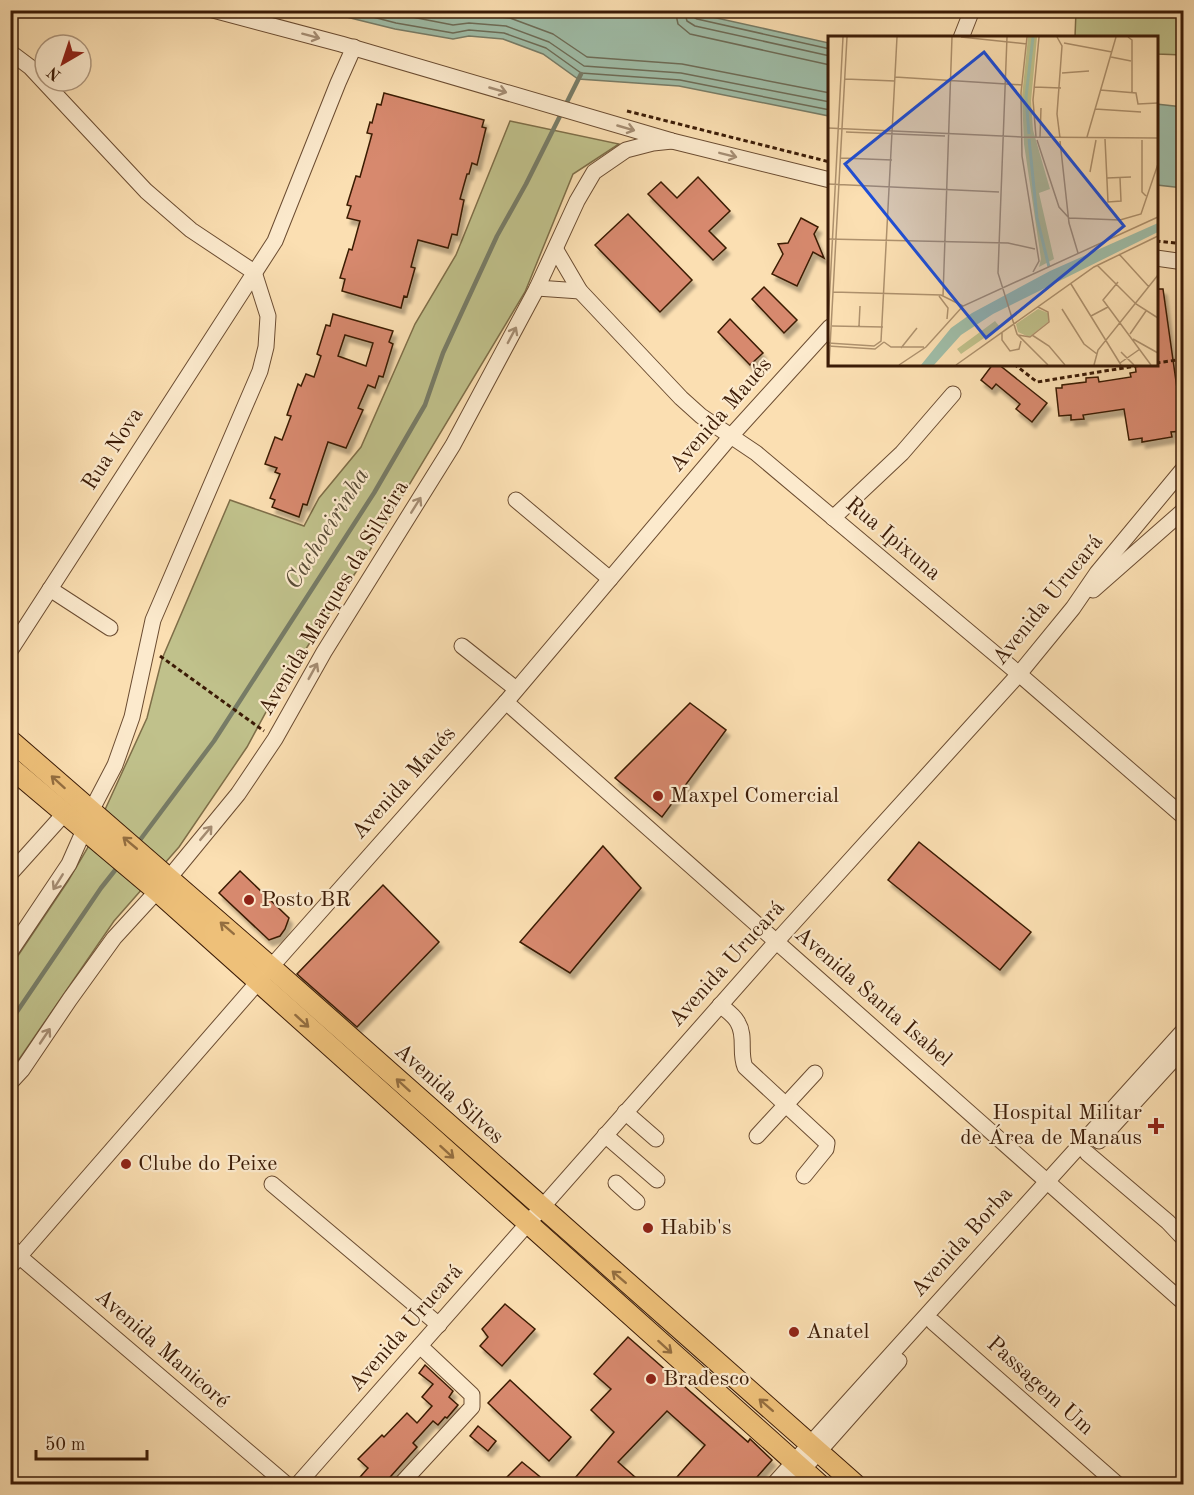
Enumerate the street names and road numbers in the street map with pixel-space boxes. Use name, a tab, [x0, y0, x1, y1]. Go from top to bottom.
street label: Avenida Maués	[666, 354, 776, 476]
street label: Rua Nova	[78, 404, 148, 494]
street label: Avenida Marques da Silveira	[255, 477, 413, 719]
street label: Rua Ipixuna	[841, 493, 945, 585]
street label: Avenida Urucará	[989, 531, 1107, 669]
street label: Avenida Maués	[348, 722, 460, 844]
street label: Avenida Urucará	[665, 897, 789, 1031]
street label: Avenida Santa Isabel	[790, 923, 956, 1071]
street label: Avenida Silves	[390, 1040, 508, 1148]
street label: Avenida Borba	[907, 1183, 1017, 1301]
street label: Avenida Urucará	[345, 1260, 467, 1396]
street label: Avenida Manicoré	[91, 1285, 233, 1413]
street label: Passagem Um	[982, 1333, 1098, 1439]

